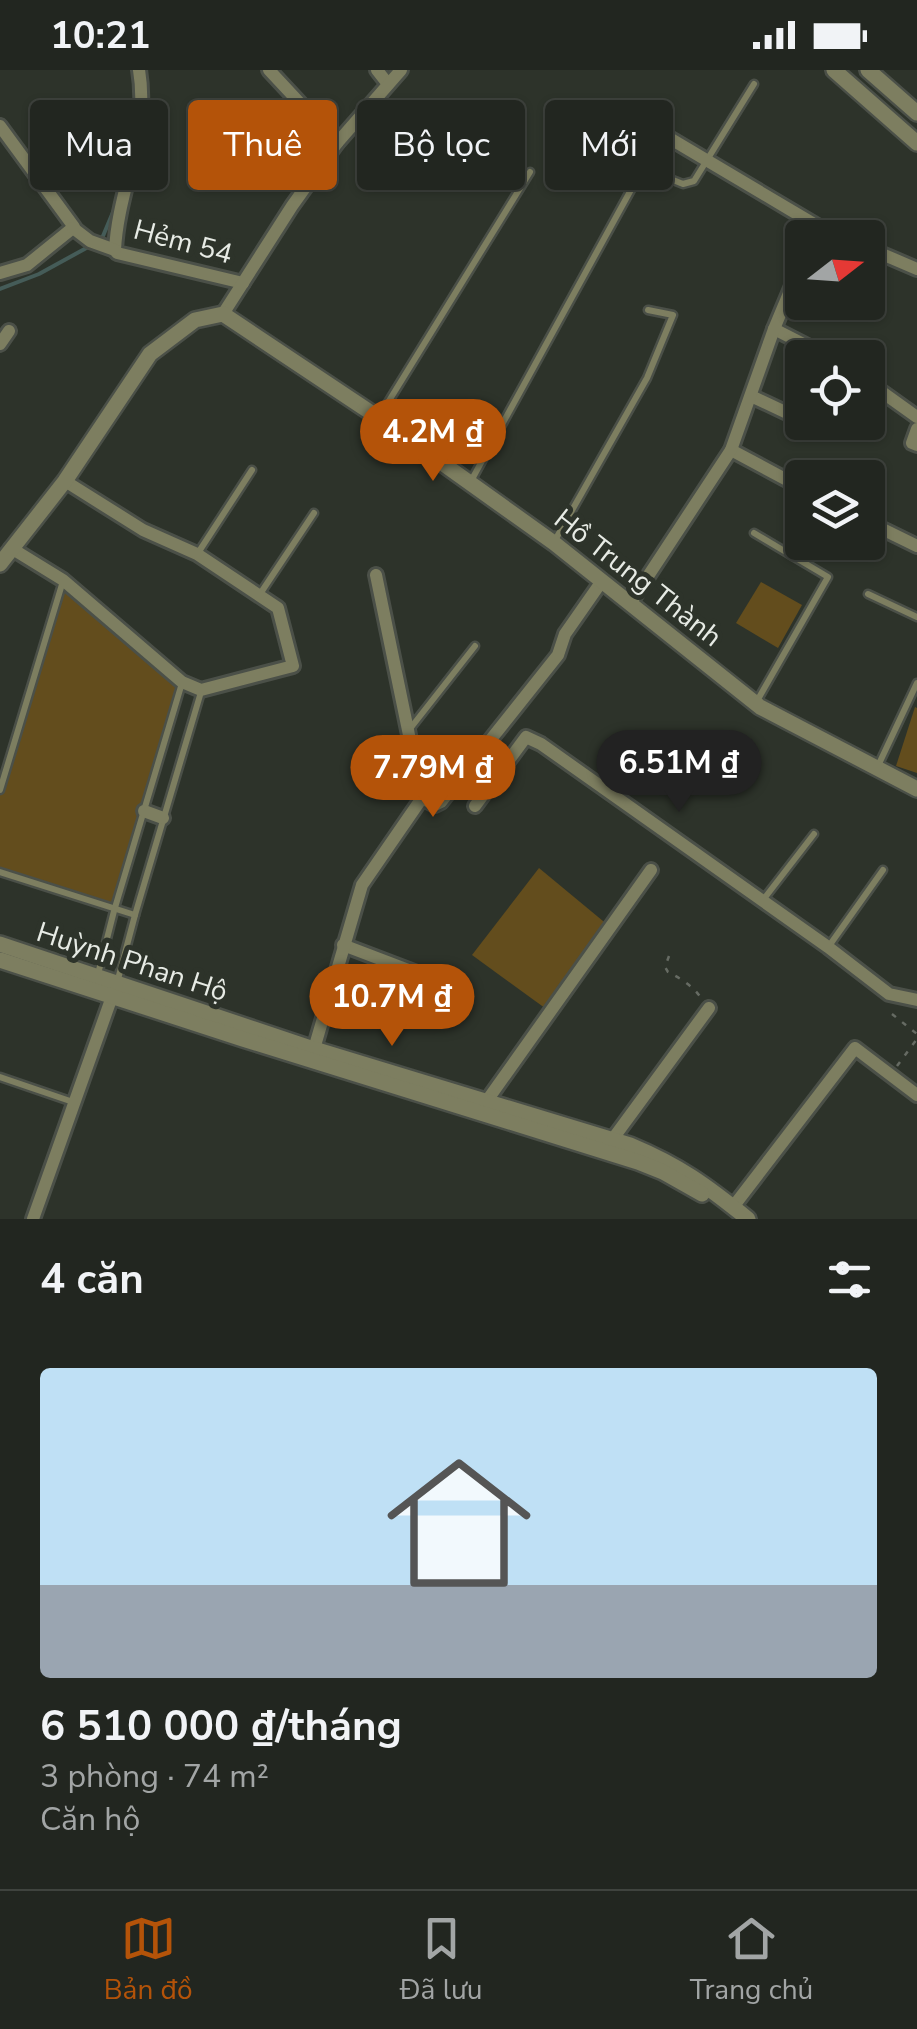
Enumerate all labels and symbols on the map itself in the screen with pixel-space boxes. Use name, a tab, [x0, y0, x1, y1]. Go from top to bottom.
street label: Hẻm 54	[129, 211, 237, 273]
north arrow	[785, 220, 885, 320]
pin: 4.2M ₫	[352, 399, 514, 484]
street label: Hồ Trung Thành	[546, 500, 730, 656]
pin: 6.51M ₫	[587, 730, 771, 815]
pin: 7.79M ₫	[341, 735, 525, 820]
street label: Huỳnh Phan Hộ	[32, 913, 232, 1011]
pin: 10.7M ₫	[300, 964, 484, 1049]

